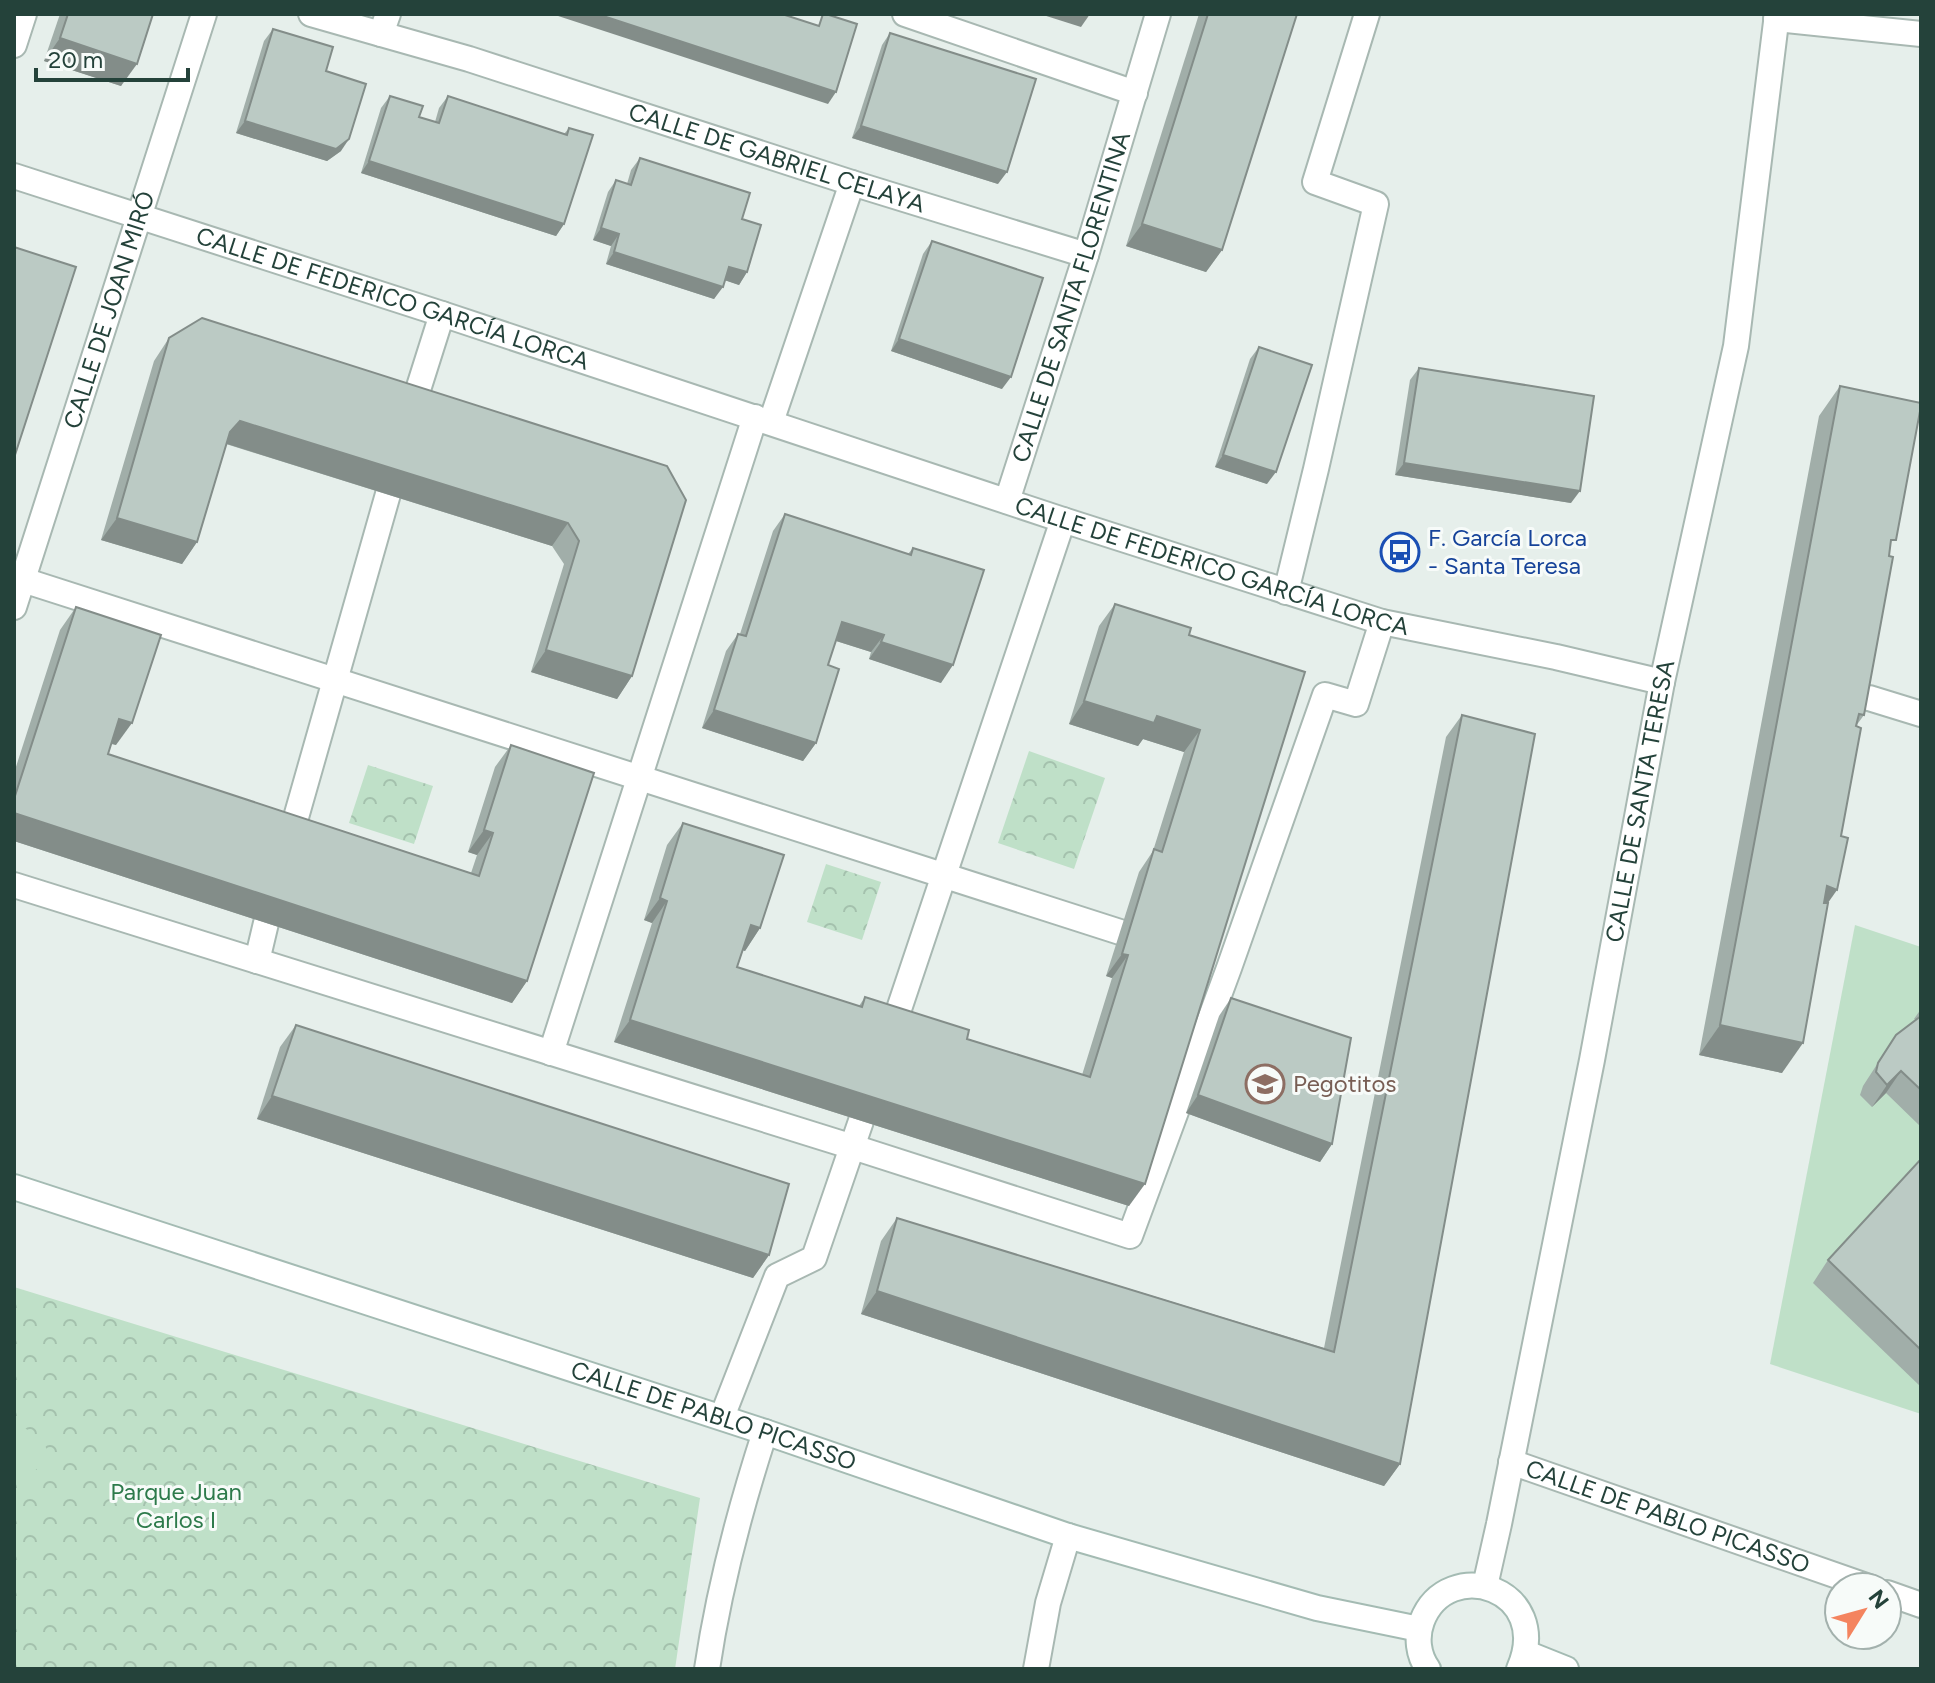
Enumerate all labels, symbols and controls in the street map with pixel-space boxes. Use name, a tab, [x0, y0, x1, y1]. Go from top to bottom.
scale bar	[36, 32, 188, 82]
text: 20 m	[48, 45, 103, 74]
street label: CALLE DE GABRIEL CELAYA	[625, 97, 929, 219]
street label: CALLE DE SANTA FLORENTINA	[1005, 127, 1136, 466]
street label: CALLE DE JOAN MIRÓ	[57, 187, 160, 432]
street label: CALLE DE FEDERICO GARCÍA LORCA	[193, 221, 594, 376]
street label: CALLE DE FEDERICO GARCÍA LORCA	[1011, 490, 1412, 641]
place label: F. García Lorca - Santa Teresa	[1428, 523, 1587, 580]
bus stop icon: F. García Lorca - Santa Teresa	[1379, 531, 1421, 573]
street label: CALLE DE SANTA TERESA	[1599, 657, 1681, 945]
school or university icon: Pegotitos	[1244, 1063, 1286, 1105]
place label: Pegotitos	[1293, 1069, 1397, 1098]
street label: CALLE DE PABLO PICASSO	[567, 1355, 860, 1476]
street label: CALLE DE PABLO PICASSO	[1522, 1453, 1814, 1579]
park label: Parque Juan Carlos I	[110, 1477, 242, 1534]
north arrow	[1823, 1571, 1903, 1651]
text: N	[1863, 1584, 1894, 1614]

